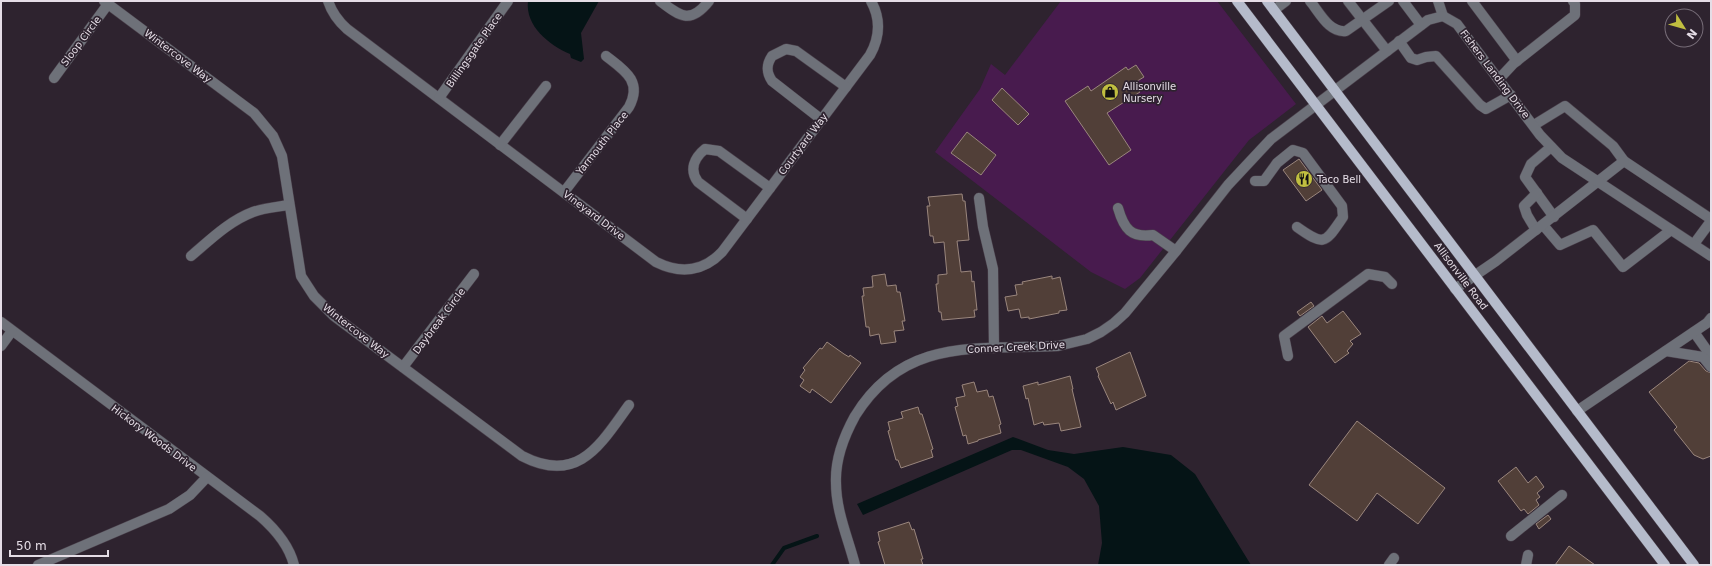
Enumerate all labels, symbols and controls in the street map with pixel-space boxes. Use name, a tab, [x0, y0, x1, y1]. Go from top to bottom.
north arrow	[1664, 8, 1704, 48]
street label: Billingsgate Place	[444, 11, 504, 89]
street label: Sloop Circle	[59, 14, 103, 68]
text: N	[1684, 26, 1700, 41]
street label: Wintercove Way	[142, 27, 214, 85]
street label: Fishers Landing Drive	[1458, 28, 1532, 120]
place label: Allisonville Nursery	[1123, 81, 1176, 104]
shop icon: Allisonville Nursery	[1100, 82, 1120, 102]
street label: Yarmouth Place	[573, 109, 630, 178]
street label: Courtyard Way	[776, 111, 830, 177]
restaurant icon: Taco Bell	[1294, 169, 1314, 189]
place label: Taco Bell	[1316, 174, 1361, 185]
street label: Vineyard Drive	[561, 188, 627, 242]
street label: Allisonville Road	[1432, 240, 1490, 312]
street label: Daybreak Circle	[411, 286, 467, 356]
street label: Wintercove Way	[321, 302, 391, 360]
street label: Conner Creek Drive	[967, 339, 1065, 355]
street label: Hickory Woods Drive	[109, 402, 199, 474]
scale bar	[10, 532, 108, 558]
text: 50 m	[16, 539, 47, 553]

